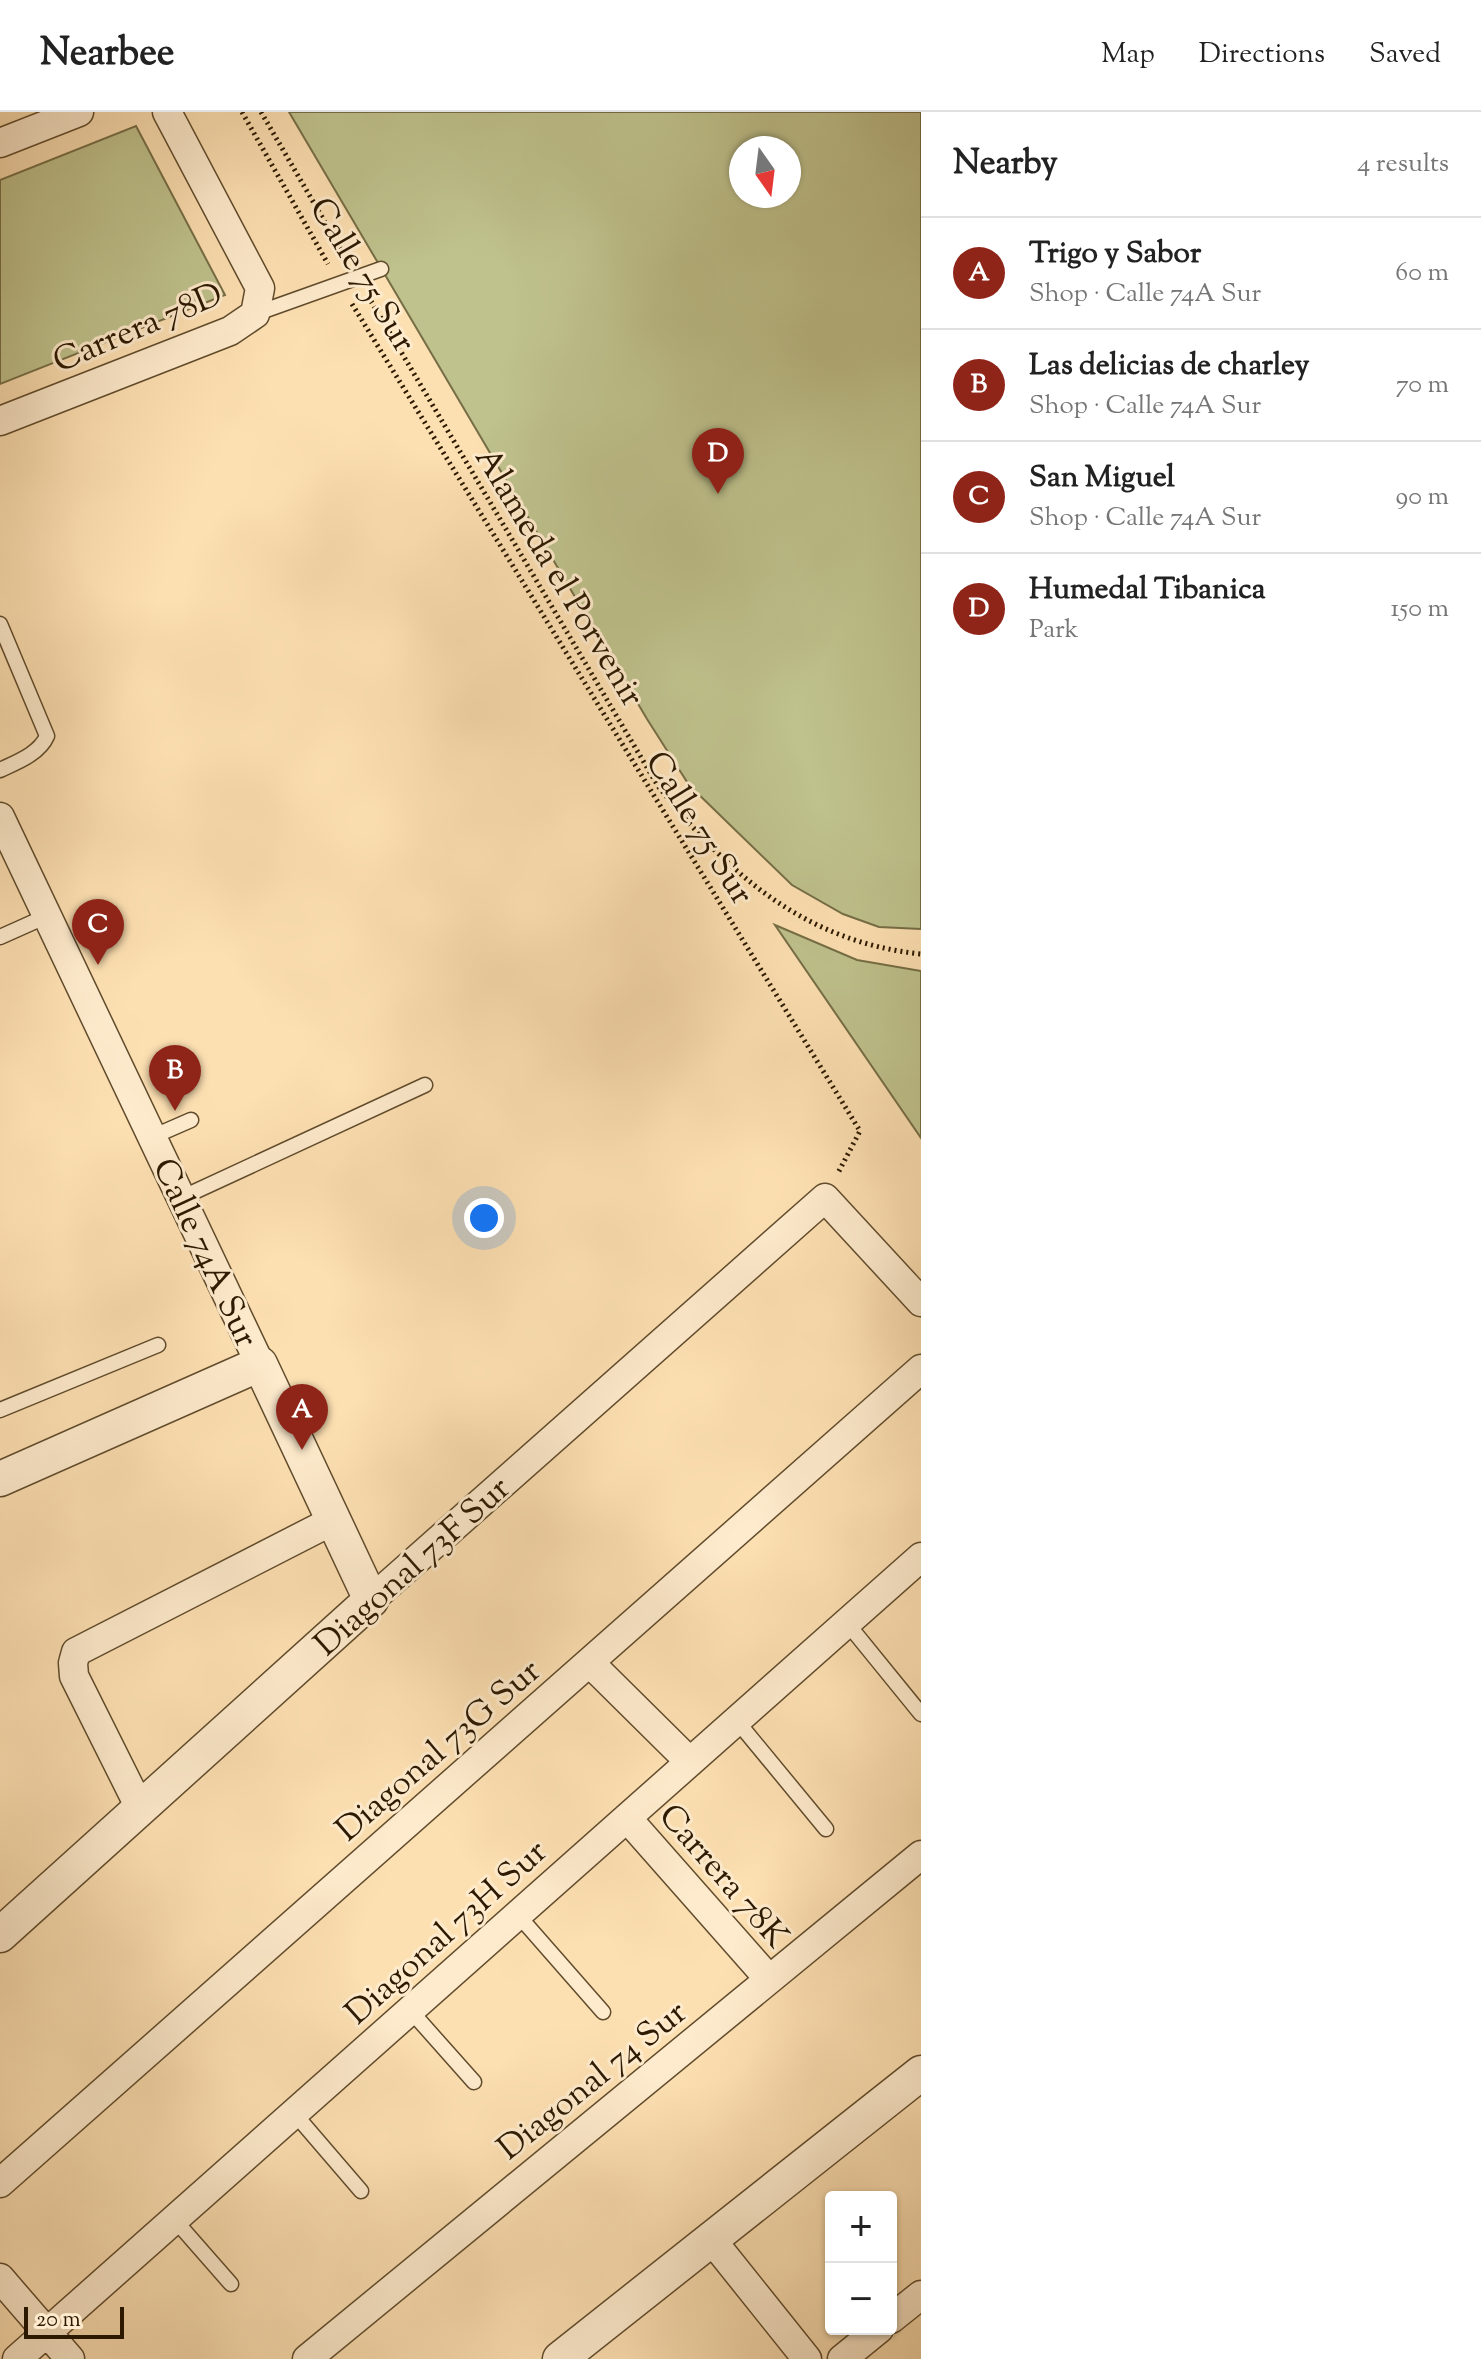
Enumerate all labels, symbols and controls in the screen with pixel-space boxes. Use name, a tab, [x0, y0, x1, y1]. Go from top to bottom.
text: Nearbee	[40, 28, 175, 82]
text: Map	[1101, 35, 1155, 75]
text: Directions	[1199, 35, 1325, 75]
text: Saved	[1369, 35, 1441, 75]
north arrow	[729, 136, 801, 208]
text: Nearby	[953, 140, 1058, 189]
text: 4 results	[1357, 146, 1449, 183]
street label: Calle 75 Sur	[295, 189, 427, 363]
text: Trigo y Sabor	[1029, 233, 1201, 276]
text: A	[968, 255, 990, 292]
text: 60 m	[1395, 255, 1449, 292]
street label: Carrera 78D	[46, 271, 231, 387]
text: Shop · Calle 74A Sur	[1029, 276, 1261, 313]
text: Las delicias de charley	[1029, 345, 1310, 388]
text: B	[971, 367, 987, 404]
text: 70 m	[1396, 367, 1449, 404]
text: Shop · Calle 74A Sur	[1029, 388, 1261, 425]
pin: D	[692, 428, 744, 494]
street label: Alameda el Porvenir	[461, 439, 655, 717]
text: San Miguel	[1029, 457, 1175, 500]
text: C	[969, 479, 989, 516]
text: 90 m	[1396, 479, 1449, 516]
text: Shop · Calle 74A Sur	[1029, 500, 1261, 537]
text: Humedal Tibanica	[1029, 569, 1266, 612]
text: D	[969, 591, 989, 628]
text: 150 m	[1390, 591, 1449, 628]
text: Park	[1029, 612, 1079, 649]
street label: Calle 75 Sur	[631, 743, 765, 915]
pin: C	[72, 899, 124, 965]
pin: B	[149, 1045, 201, 1111]
street label: Calle 74A Sur	[139, 1151, 269, 1356]
your location	[464, 1198, 504, 1238]
pin: A	[276, 1384, 328, 1450]
street label: Diagonal 73F Sur	[305, 1466, 522, 1669]
street label: Diagonal 73G Sur	[326, 1649, 553, 1855]
street label: Carrera 78K	[646, 1794, 799, 1960]
street label: Diagonal 73H Sur	[336, 1829, 559, 2038]
street label: Diagonal 74 Sur	[488, 1990, 699, 2173]
map controls	[825, 2191, 897, 2335]
button: +	[825, 2191, 897, 2263]
button: −	[825, 2263, 897, 2335]
scale bar	[24, 2303, 124, 2339]
text: 20 m	[36, 2305, 81, 2337]

